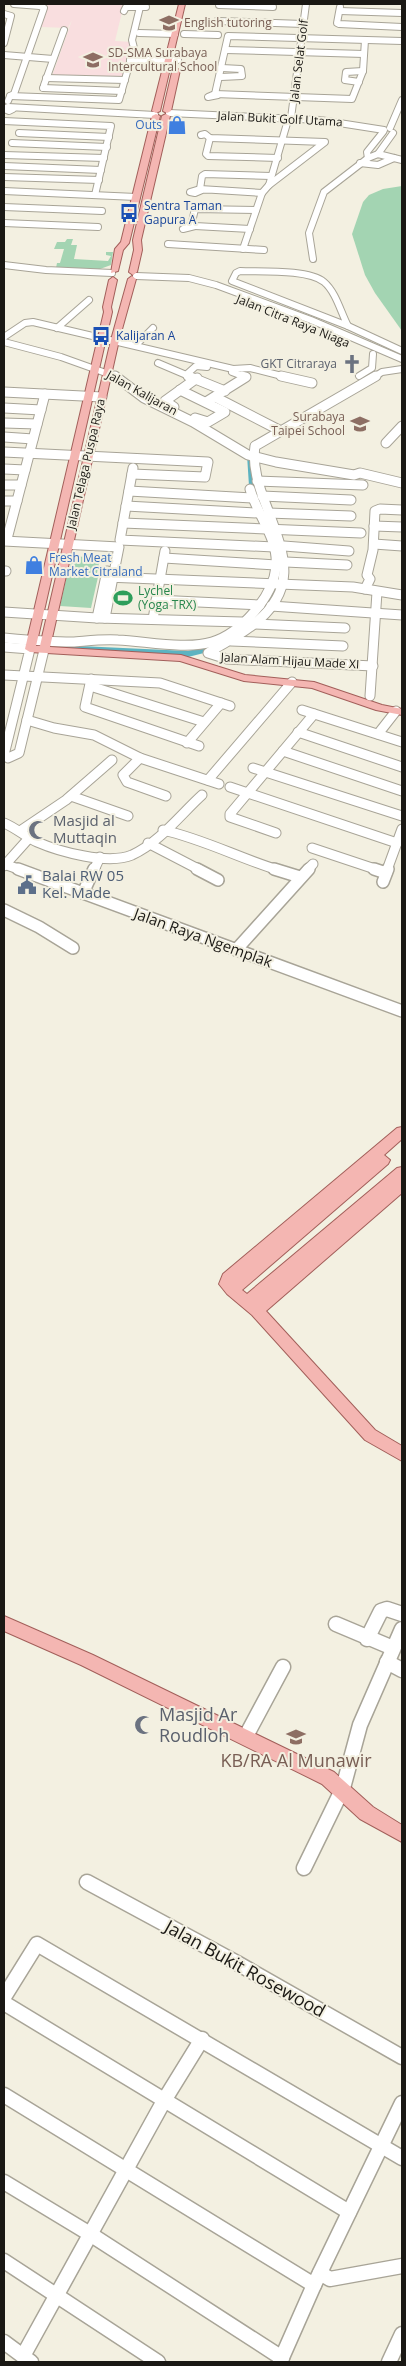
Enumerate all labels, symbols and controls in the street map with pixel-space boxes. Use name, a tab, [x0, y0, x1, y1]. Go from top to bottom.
school or university icon: English tutoring	[158, 12, 180, 34]
place label: English tutoring	[184, 14, 272, 31]
street label: Jalan Selat Golf	[285, 18, 312, 104]
place label: SD-SMA Surabaya Intercultural School	[108, 44, 217, 75]
school or university icon: SD-SMA Surabaya Intercultural School	[82, 49, 104, 71]
street label: Jalan Bukit Golf Utama	[216, 107, 343, 130]
shop icon: Outs	[166, 114, 188, 136]
place label: Outs	[135, 116, 162, 133]
place label: Sentra Taman Gapura A	[144, 197, 222, 228]
bus stop icon: Sentra Taman Gapura A	[118, 202, 140, 224]
street label: Jalan Citra Raya Niaga	[233, 290, 353, 351]
bus stop icon: Kalijaran A	[90, 325, 112, 347]
place label: Kalijaran A	[116, 327, 176, 344]
church icon: GKT Citraraya	[341, 353, 363, 375]
place label: GKT Citraraya	[261, 355, 337, 372]
street label: Jalan Kalijaran	[103, 366, 181, 419]
street label: Jalan Telaga Puspa Raya	[62, 397, 109, 532]
place label: Surabaya Taipei School	[271, 408, 345, 439]
school or university icon: Surabaya Taipei School	[349, 413, 371, 435]
place label: Fresh Meat Market Citraland	[49, 549, 143, 580]
shop icon: Fresh Meat Market Citraland	[23, 554, 45, 576]
place label: Lychel (Yoga TRX)	[138, 582, 197, 613]
sports icon: Lychel (Yoga TRX)	[112, 587, 134, 609]
street label: Jalan Alam Hijau Made XI	[219, 648, 360, 673]
place label: Masjid al Muttaqin	[53, 810, 117, 847]
mosque icon: Masjid al Muttaqin	[27, 819, 49, 841]
place label: Balai RW 05 Kel. Made	[42, 865, 124, 902]
public building icon: Balai RW 05 Kel. Made	[16, 874, 38, 896]
street label: Jalan Raya Ngemplak	[130, 902, 275, 971]
place label: Masjid Ar Roudloh	[159, 1702, 238, 1747]
mosque icon: Masjid Ar Roudloh	[133, 1714, 155, 1736]
school or university icon: KB/RA Al Munawir	[285, 1726, 307, 1748]
place label: KB/RA Al Munawir	[220, 1748, 372, 1772]
street label: Jalan Bukit Rosewood	[159, 1913, 330, 2022]

